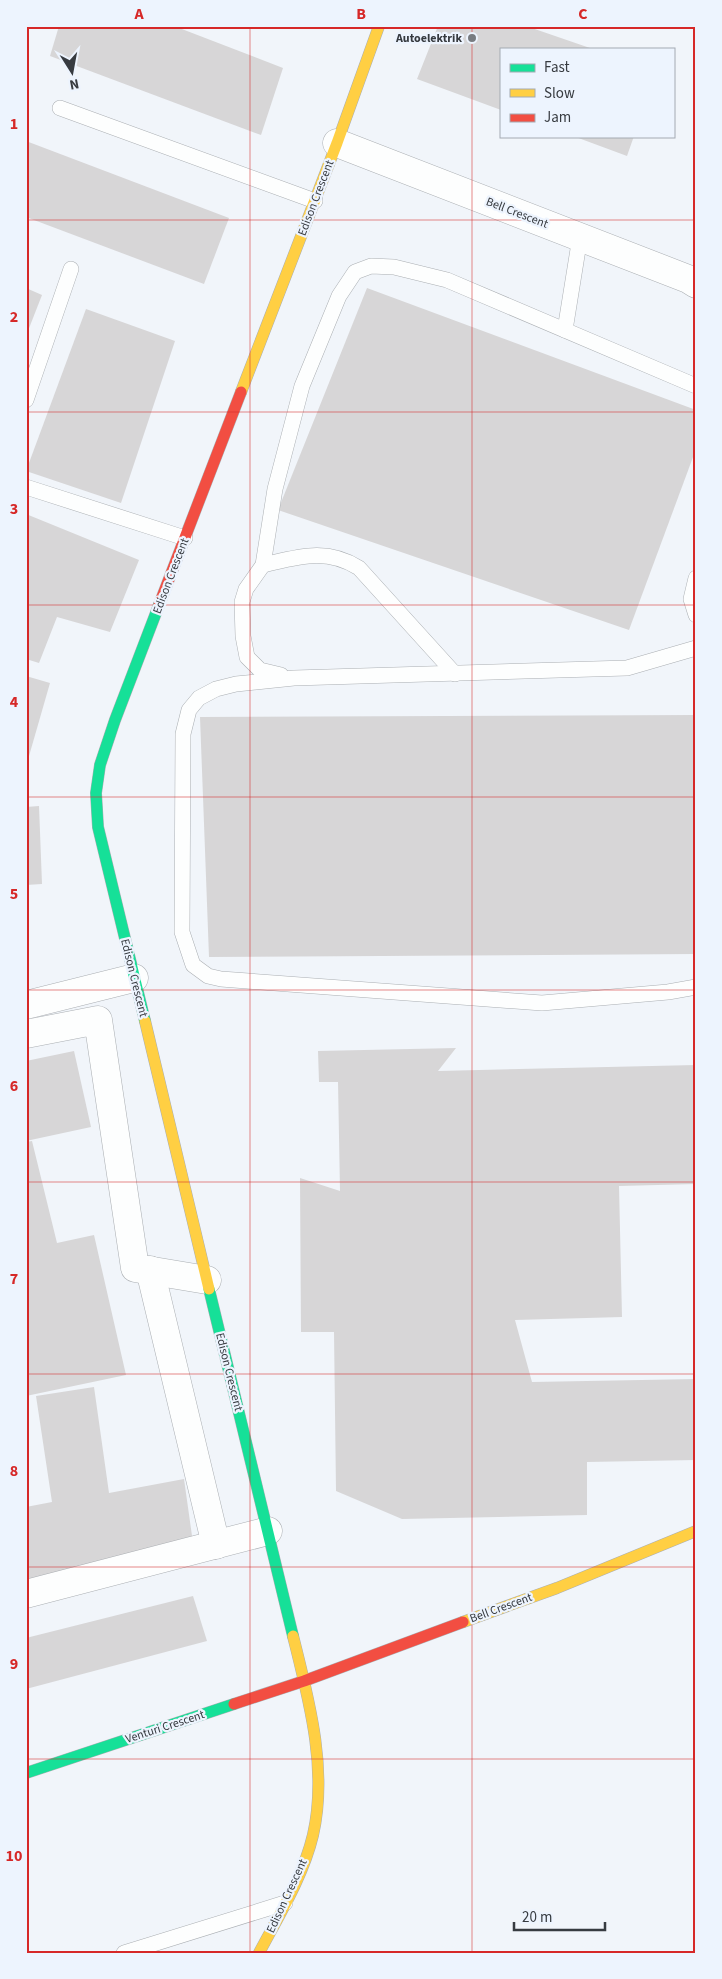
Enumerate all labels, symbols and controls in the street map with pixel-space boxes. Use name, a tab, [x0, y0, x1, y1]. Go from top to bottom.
text: A	[133, 3, 144, 25]
text: B	[356, 3, 366, 25]
text: C	[578, 3, 588, 25]
place label: Autoelektrik	[395, 30, 462, 47]
marker: Autoelektrik	[466, 32, 478, 44]
north arrow	[48, 48, 98, 98]
legend	[500, 48, 674, 138]
text: Fast	[544, 57, 570, 78]
text: N	[68, 73, 81, 94]
text: Slow	[544, 83, 575, 104]
text: Jam	[544, 107, 571, 128]
text: 1	[10, 113, 18, 135]
street label: Edison Crescent	[294, 158, 338, 238]
street label: Bell Crescent	[484, 193, 550, 233]
text: 2	[10, 306, 18, 328]
text: 3	[10, 498, 18, 520]
street label: Edison Crescent	[149, 536, 193, 616]
text: 4	[10, 691, 19, 713]
text: 5	[10, 883, 18, 905]
street label: Edison Crescent	[116, 937, 152, 1019]
text: 6	[10, 1075, 18, 1097]
text: 7	[10, 1268, 18, 1290]
street label: Edison Crescent	[211, 1331, 247, 1413]
text: 8	[10, 1460, 18, 1482]
street label: Bell Crescent	[467, 1589, 535, 1627]
text: 9	[10, 1653, 18, 1675]
street label: Venturi Crescent	[123, 1706, 207, 1748]
text: 10	[6, 1845, 22, 1867]
street label: Edison Crescent	[262, 1856, 312, 1936]
scale bar	[514, 1899, 606, 1931]
text: 20 m	[522, 1907, 552, 1928]

